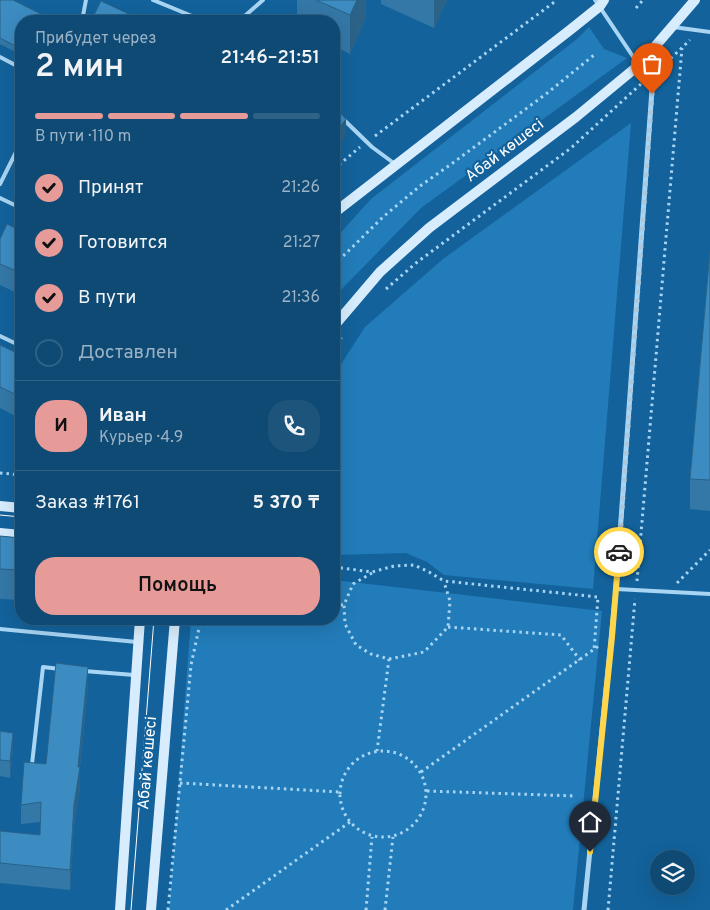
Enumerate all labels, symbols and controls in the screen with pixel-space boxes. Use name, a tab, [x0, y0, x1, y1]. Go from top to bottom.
text: Прибудет через	[35, 29, 157, 49]
pin	[631, 43, 673, 94]
text: 21:46–21:51	[221, 46, 320, 70]
text: 2 мин	[35, 48, 124, 88]
icon: bag	[638, 50, 666, 78]
street label: Абай көшесі	[462, 115, 548, 187]
text: В пути · 110 m	[35, 127, 131, 147]
icon: check	[35, 174, 63, 202]
text: Принят	[78, 176, 144, 200]
text: 21:26	[281, 178, 320, 198]
icon: check	[35, 229, 63, 257]
text: Готовится	[78, 231, 168, 255]
text: 21:27	[283, 233, 320, 253]
icon: check	[35, 284, 63, 312]
text: В пути	[78, 286, 136, 310]
text: 21:36	[281, 288, 320, 308]
text: Доставлен	[78, 341, 178, 365]
button: phone	[268, 400, 320, 452]
text: Иван	[99, 404, 147, 428]
text: И	[54, 414, 68, 438]
text: Курьер · 4.9	[99, 428, 183, 448]
text: Заказ #1761	[35, 491, 140, 515]
text: 5 370 ₸	[253, 491, 320, 515]
courier	[594, 527, 644, 577]
icon: car	[605, 538, 633, 566]
button: Помощь	[35, 557, 320, 615]
street label: Абай көшесі	[134, 716, 162, 810]
pin	[569, 801, 611, 852]
icon: home	[576, 808, 604, 836]
map controls	[650, 850, 695, 895]
button: layers	[650, 850, 695, 895]

